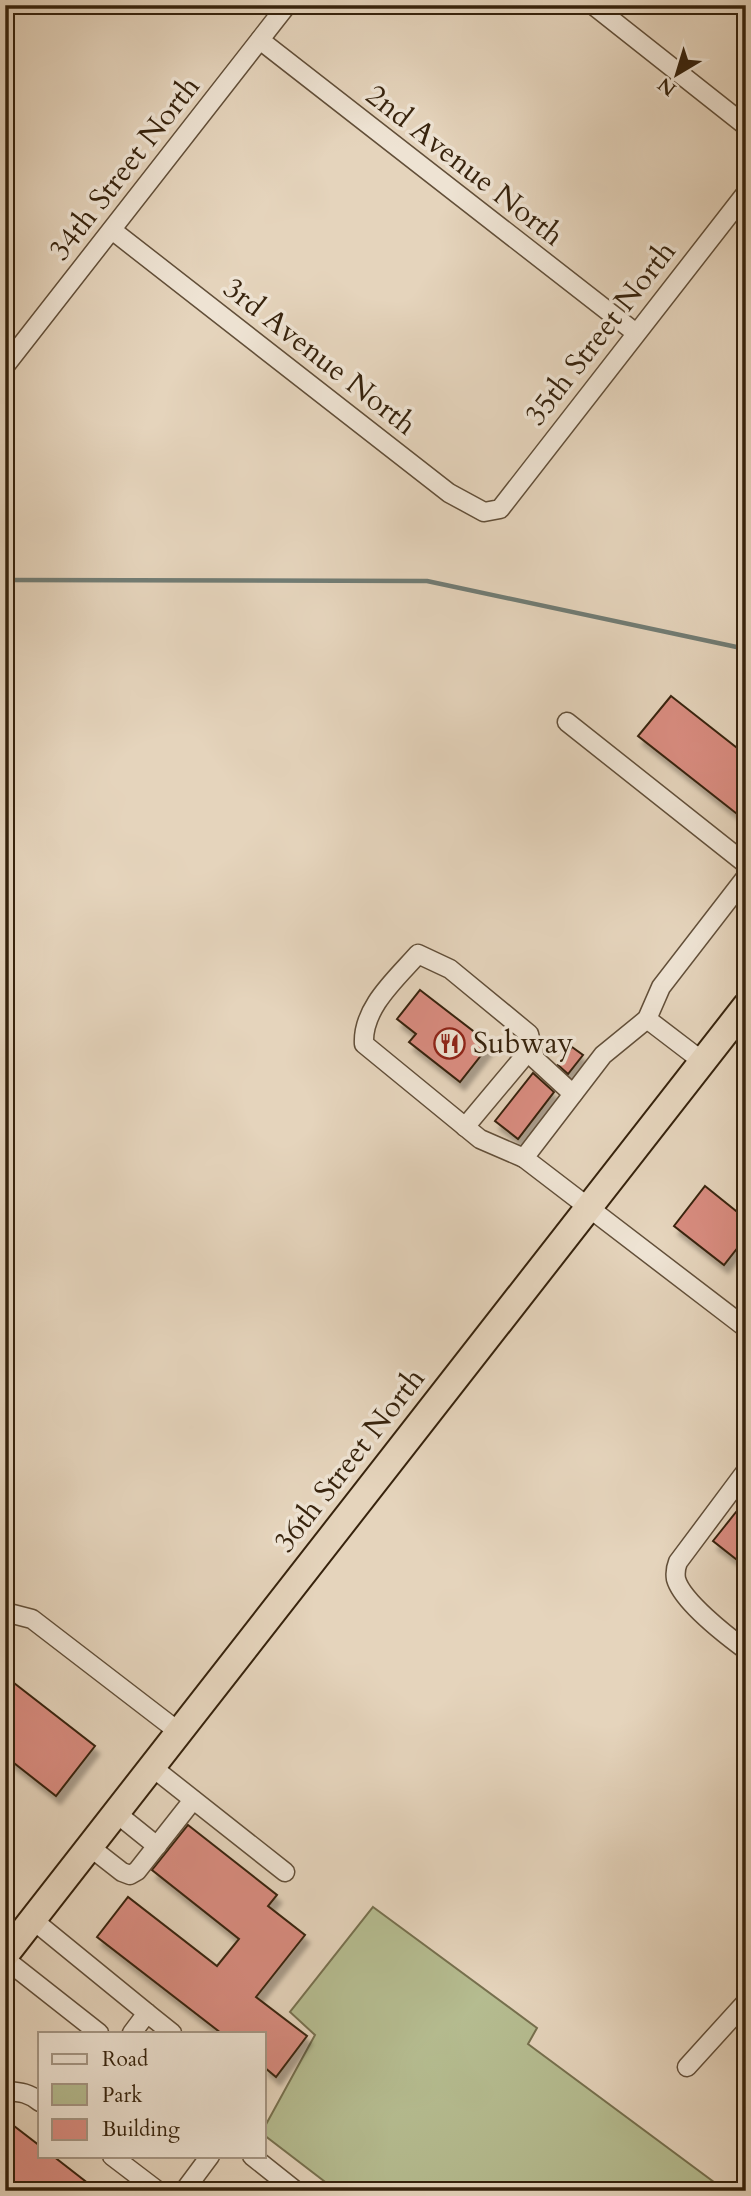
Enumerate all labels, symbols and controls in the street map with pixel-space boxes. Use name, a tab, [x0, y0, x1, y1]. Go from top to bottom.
north arrow	[642, 38, 712, 108]
street label: 34th Street North	[39, 67, 210, 269]
text: N	[652, 71, 682, 102]
street label: 2nd Avenue North	[357, 75, 572, 256]
street label: 35th Street North	[515, 232, 686, 434]
street label: 3rd Avenue North	[215, 268, 425, 445]
place label: Subway	[473, 1023, 574, 1064]
restaurant icon: Subway	[433, 1026, 467, 1060]
street label: 36th Street North	[264, 1359, 435, 1561]
legend	[38, 2032, 266, 2158]
text: Road	[102, 2045, 148, 2074]
text: Park	[102, 2081, 143, 2110]
text: Building	[102, 2115, 180, 2144]

